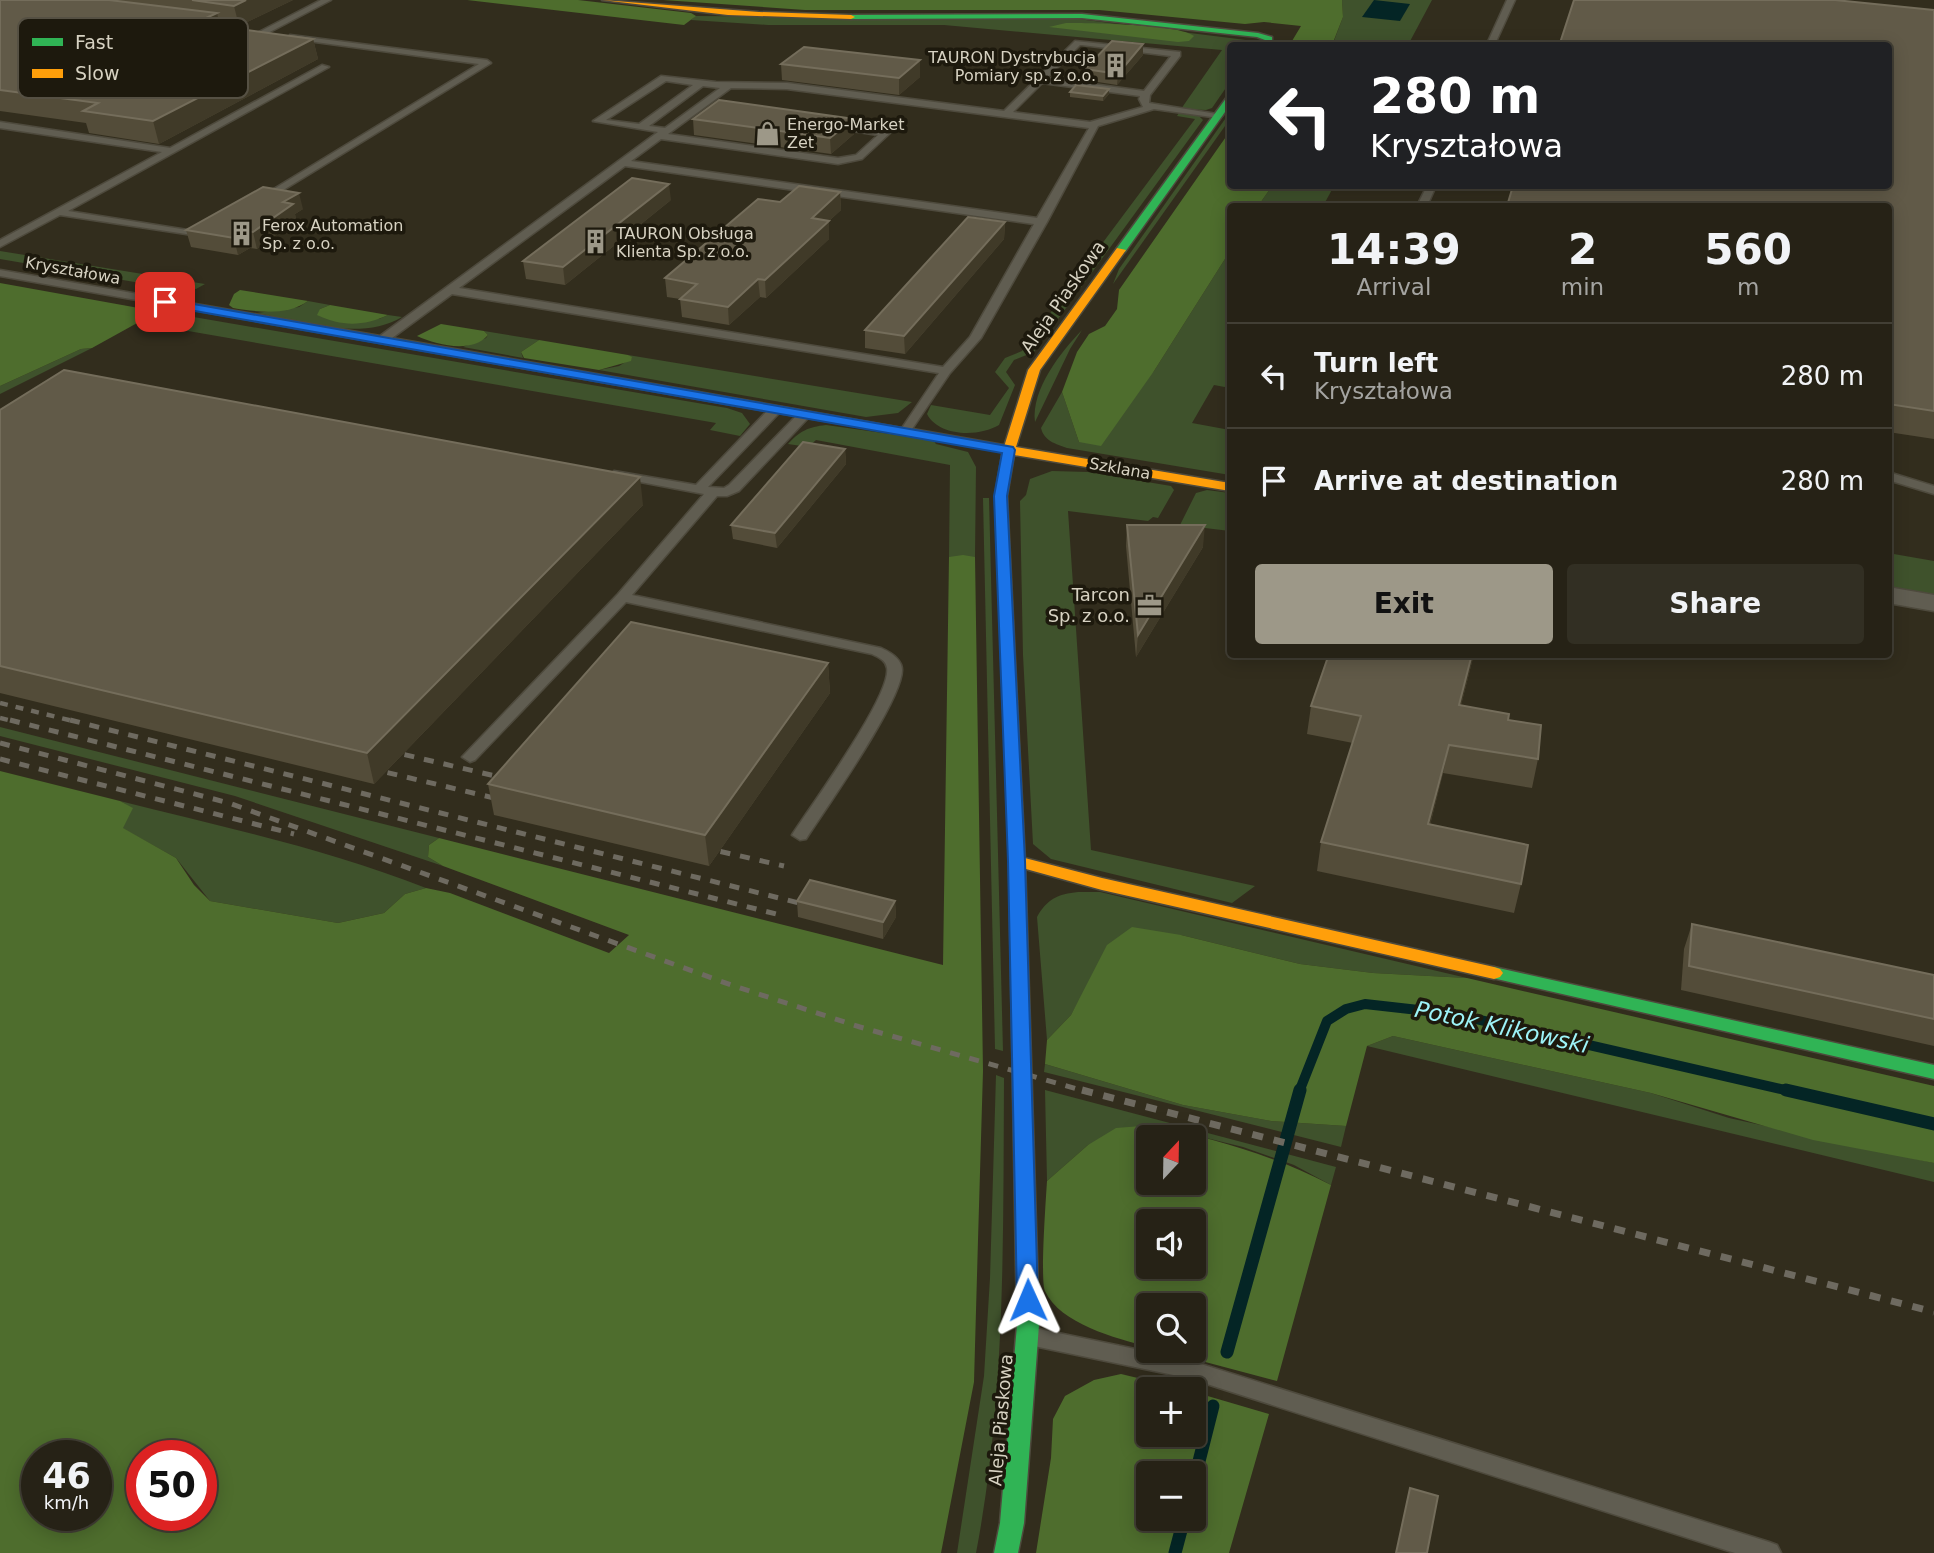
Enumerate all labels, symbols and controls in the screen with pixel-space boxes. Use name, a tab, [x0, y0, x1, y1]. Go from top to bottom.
legend	[18, 18, 248, 98]
text: Fast	[75, 31, 113, 53]
place label: TAURON Dystrybucja Pomiary sp. z o.o.	[927, 48, 1096, 85]
building icon: TAURON Dystrybucja Pomiary sp. z o.o.	[1102, 52, 1130, 80]
text: Slow	[75, 62, 120, 84]
text: 280 m	[1370, 68, 1540, 125]
icon: left	[1255, 70, 1346, 161]
place label: Energo-Market Zet	[787, 115, 904, 152]
shop icon: Energo-Market Zet	[753, 119, 781, 147]
text: Kryształowa	[1370, 127, 1563, 165]
place label: Ferox Automation Sp. z o.o.	[262, 216, 403, 253]
building icon: Ferox Automation Sp. z o.o.	[228, 220, 256, 248]
place label: TAURON Obsługa Klienta Sp. z o.o.	[615, 224, 754, 261]
text: 14:39	[1327, 225, 1461, 274]
text: 2	[1568, 225, 1597, 274]
text: 560	[1704, 225, 1792, 274]
building icon: TAURON Obsługa Klienta Sp. z o.o.	[582, 228, 610, 256]
street label: Aleja Piaskowa	[1016, 236, 1109, 357]
street label: Kryształowa	[24, 253, 122, 288]
pin	[135, 272, 195, 332]
text: Arrival	[1357, 274, 1431, 300]
text: min	[1561, 274, 1604, 300]
text: m	[1737, 274, 1759, 300]
icon: arrive	[146, 283, 184, 321]
text: Turn left	[1314, 348, 1438, 378]
icon: left	[1255, 357, 1293, 395]
text: 280 m	[1781, 361, 1864, 391]
text: Kryształowa	[1314, 378, 1453, 404]
street label: Szklana	[1088, 454, 1152, 483]
icon: arrive	[1255, 462, 1293, 500]
text: Arrive at destination	[1314, 466, 1618, 496]
text: 280 m	[1781, 466, 1864, 496]
button: Exit	[1255, 564, 1553, 644]
button: Share	[1567, 564, 1864, 644]
place label: Tarcon Sp. z o.o.	[1048, 584, 1130, 626]
office icon: Tarcon Sp. z o.o.	[1136, 591, 1164, 619]
water label: Potok Klikowski	[1413, 996, 1592, 1058]
north arrow	[1136, 1125, 1206, 1195]
map controls	[1136, 1125, 1206, 1531]
button: sound	[1136, 1209, 1206, 1279]
position arrow	[991, 1263, 1065, 1337]
button: search	[1136, 1293, 1206, 1363]
street label: Aleja Piaskowa	[984, 1353, 1017, 1487]
button: +	[1136, 1377, 1206, 1447]
speed limit sign: 50	[126, 1440, 217, 1531]
text: 46	[42, 1456, 91, 1496]
button: −	[1136, 1461, 1206, 1531]
text: km/h	[44, 1492, 89, 1513]

